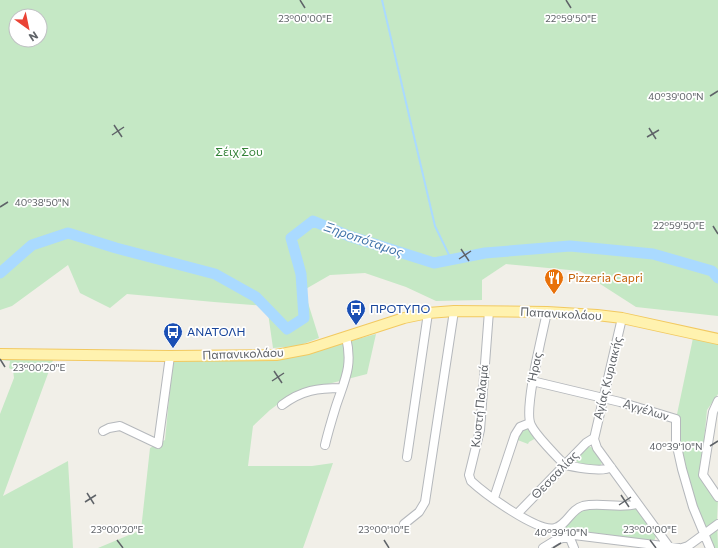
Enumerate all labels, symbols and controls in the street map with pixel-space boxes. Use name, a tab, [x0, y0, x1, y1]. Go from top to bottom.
north arrow	[8, 8, 48, 48]
text: 23°00'00"E	[278, 12, 332, 24]
text: 22°59'50"E	[545, 12, 597, 24]
text: N	[27, 29, 41, 45]
text: 40°39'00"N	[648, 90, 704, 102]
park label: Σέιχ Σου	[215, 144, 263, 158]
text: 40°38'50"N	[15, 196, 69, 208]
water label: Ξηροπόταμος	[322, 218, 406, 260]
text: 22°59'50"E	[653, 219, 705, 231]
restaurant icon: Pizzeria Capri	[543, 267, 565, 295]
place label: Pizzeria Capri	[568, 270, 643, 284]
bus stop icon: ΠΡΟΤΥΠΟ	[345, 298, 367, 326]
place label: ΠΡΟΤΥΠΟ	[370, 301, 430, 315]
street label: Παπανικολάου	[520, 304, 602, 322]
bus stop icon: ΑΝΑΤΟΛΗ	[162, 321, 184, 349]
place label: ΑΝΑΤΟΛΗ	[187, 324, 246, 338]
street label: Αγίας Κυριακής	[590, 335, 624, 421]
street label: Παπανικολάου	[202, 345, 284, 361]
street label: Ήρας	[524, 351, 544, 384]
text: 23°00'20"E	[13, 361, 65, 373]
street label: Κωστή Παλαμά	[468, 364, 490, 448]
street label: Αγγέλων	[622, 395, 671, 423]
text: 40°39'10"N	[649, 440, 703, 452]
street label: Θεσσαλίας	[528, 447, 581, 501]
text: 23°00'20"E	[91, 523, 143, 535]
text: 23°00'10"E	[358, 523, 410, 535]
text: 23°00'00"E	[623, 523, 677, 535]
text: 40°39'10"N	[534, 526, 588, 538]

